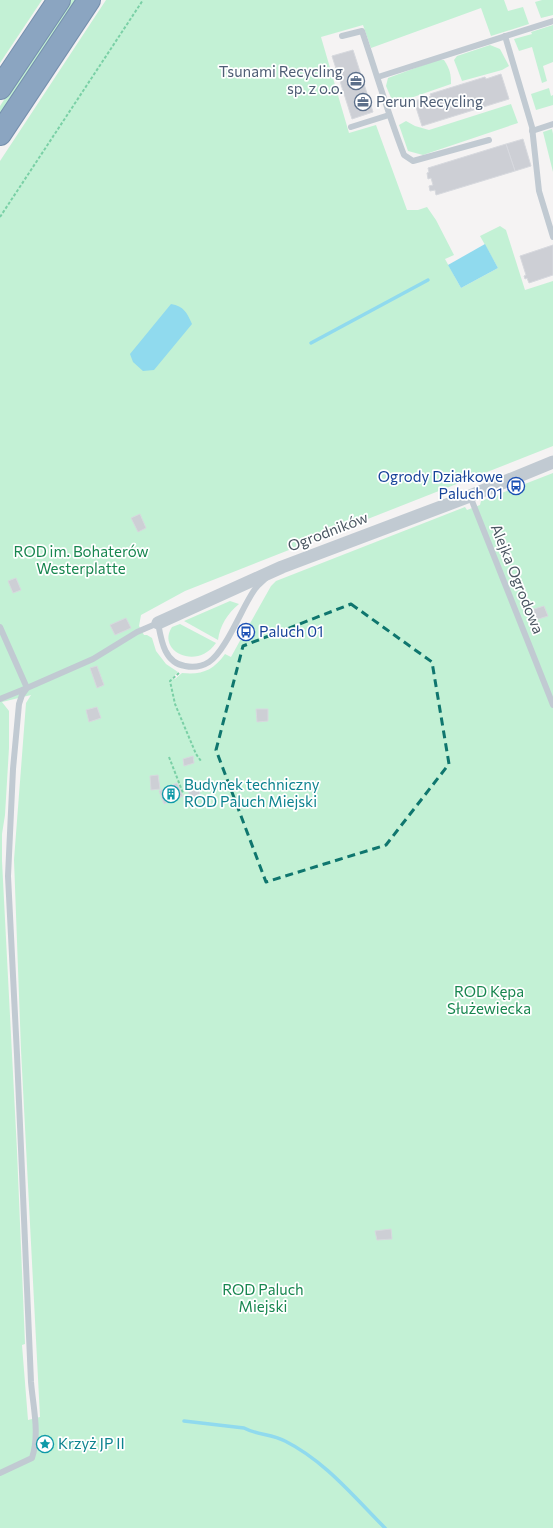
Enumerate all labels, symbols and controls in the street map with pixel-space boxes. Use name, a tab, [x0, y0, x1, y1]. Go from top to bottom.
place label: Tsunami Recycling sp. z o.o.	[219, 62, 343, 97]
office icon: Tsunami Recycling sp. z o.o.	[346, 71, 366, 91]
office icon: Perun Recycling	[353, 92, 373, 112]
place label: Perun Recycling	[376, 92, 483, 110]
place label: Ogrody Działkowe Paluch 01	[378, 467, 503, 502]
bus stop icon: Ogrody Działkowe Paluch 01	[506, 476, 526, 496]
street label: Ogrodników	[285, 507, 370, 555]
street label: Alejka Ogrodowa	[488, 521, 548, 636]
park label: ROD im. Bohaterów Westerplatte	[14, 542, 148, 577]
bus stop icon: Paluch 01	[236, 622, 256, 642]
place label: Paluch 01	[259, 622, 324, 640]
place label: Budynek techniczny ROD Paluch Miejski	[184, 775, 320, 810]
building icon: Budynek techniczny ROD Paluch Miejski	[161, 784, 181, 804]
park label: ROD Kępa Służewiecka	[447, 982, 531, 1017]
park label: ROD Paluch Miejski	[222, 1280, 304, 1315]
place icon: Krzyż JP II	[35, 1434, 55, 1454]
place label: Krzyż JP II	[58, 1434, 125, 1452]

